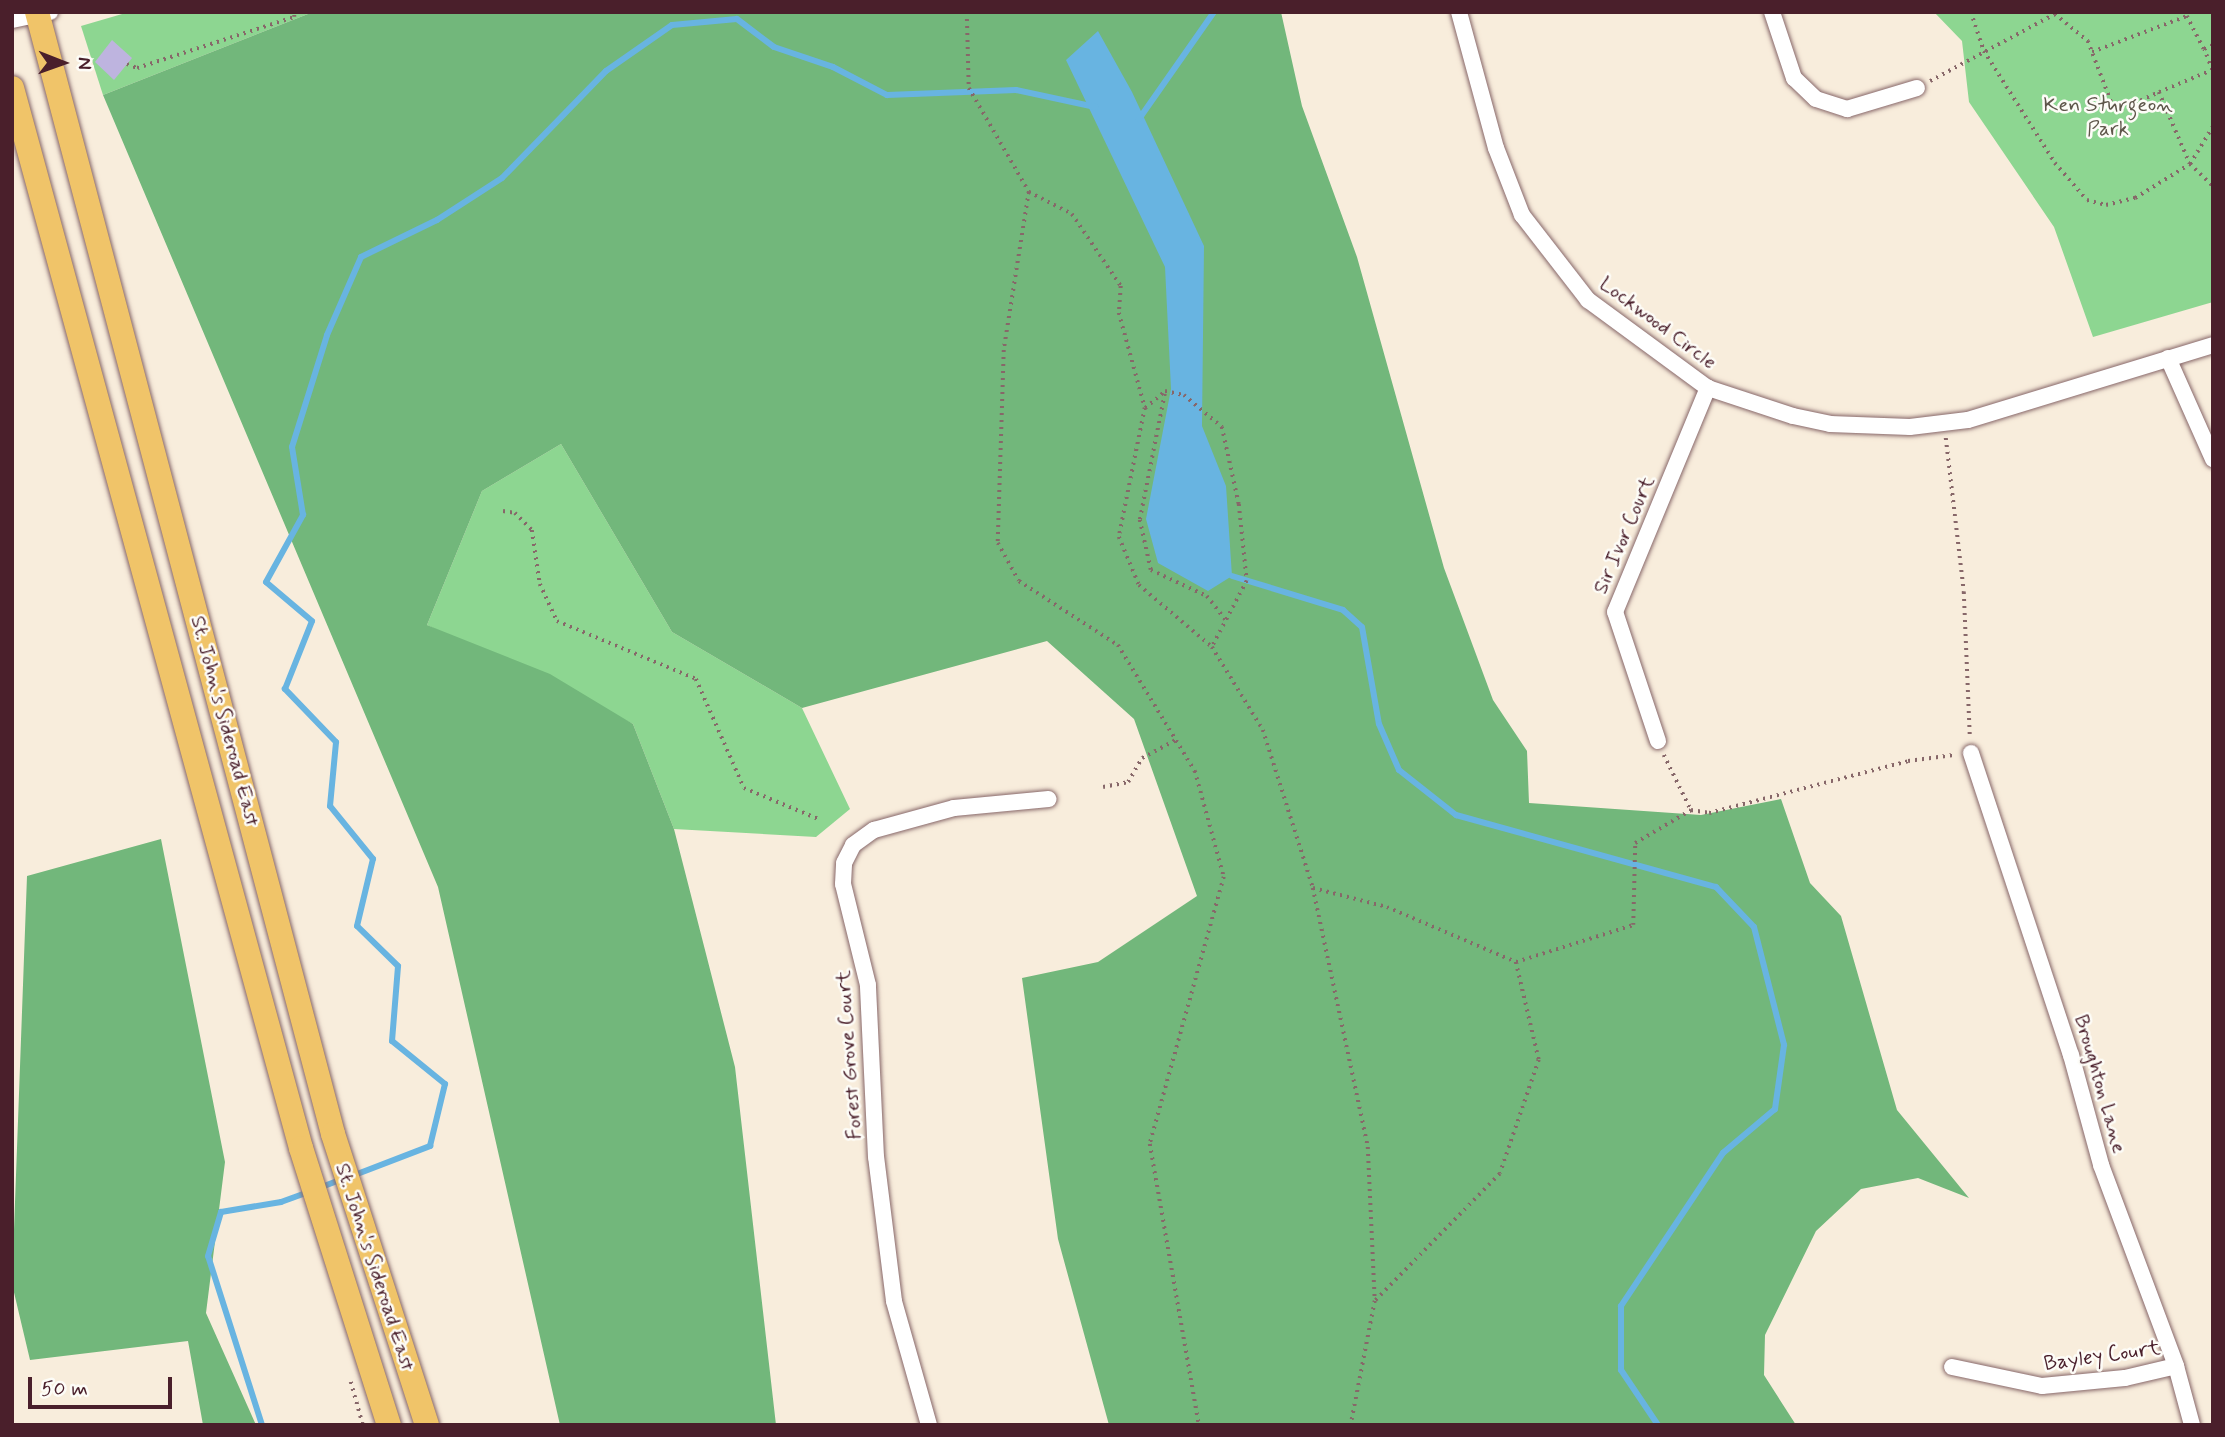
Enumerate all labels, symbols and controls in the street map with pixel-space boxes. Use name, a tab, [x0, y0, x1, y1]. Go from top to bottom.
north arrow	[28, 28, 98, 98]
text: N	[72, 57, 97, 70]
park label: Ken Sturgeon Park	[2043, 92, 2173, 142]
street label: Lockwood Circle	[1594, 271, 1722, 375]
street label: Sir Ivor Court	[1588, 473, 1660, 597]
street label: St. John's Sideroad East	[185, 615, 265, 827]
street label: Forest Grove Court	[831, 972, 867, 1138]
street label: Broughton Lane	[2069, 1014, 2131, 1154]
street label: St. John's Sideroad East	[330, 1162, 420, 1372]
street label: Bayley Court	[2043, 1336, 2161, 1376]
scale bar	[32, 1364, 175, 1408]
text: 50 m	[41, 1375, 88, 1403]

